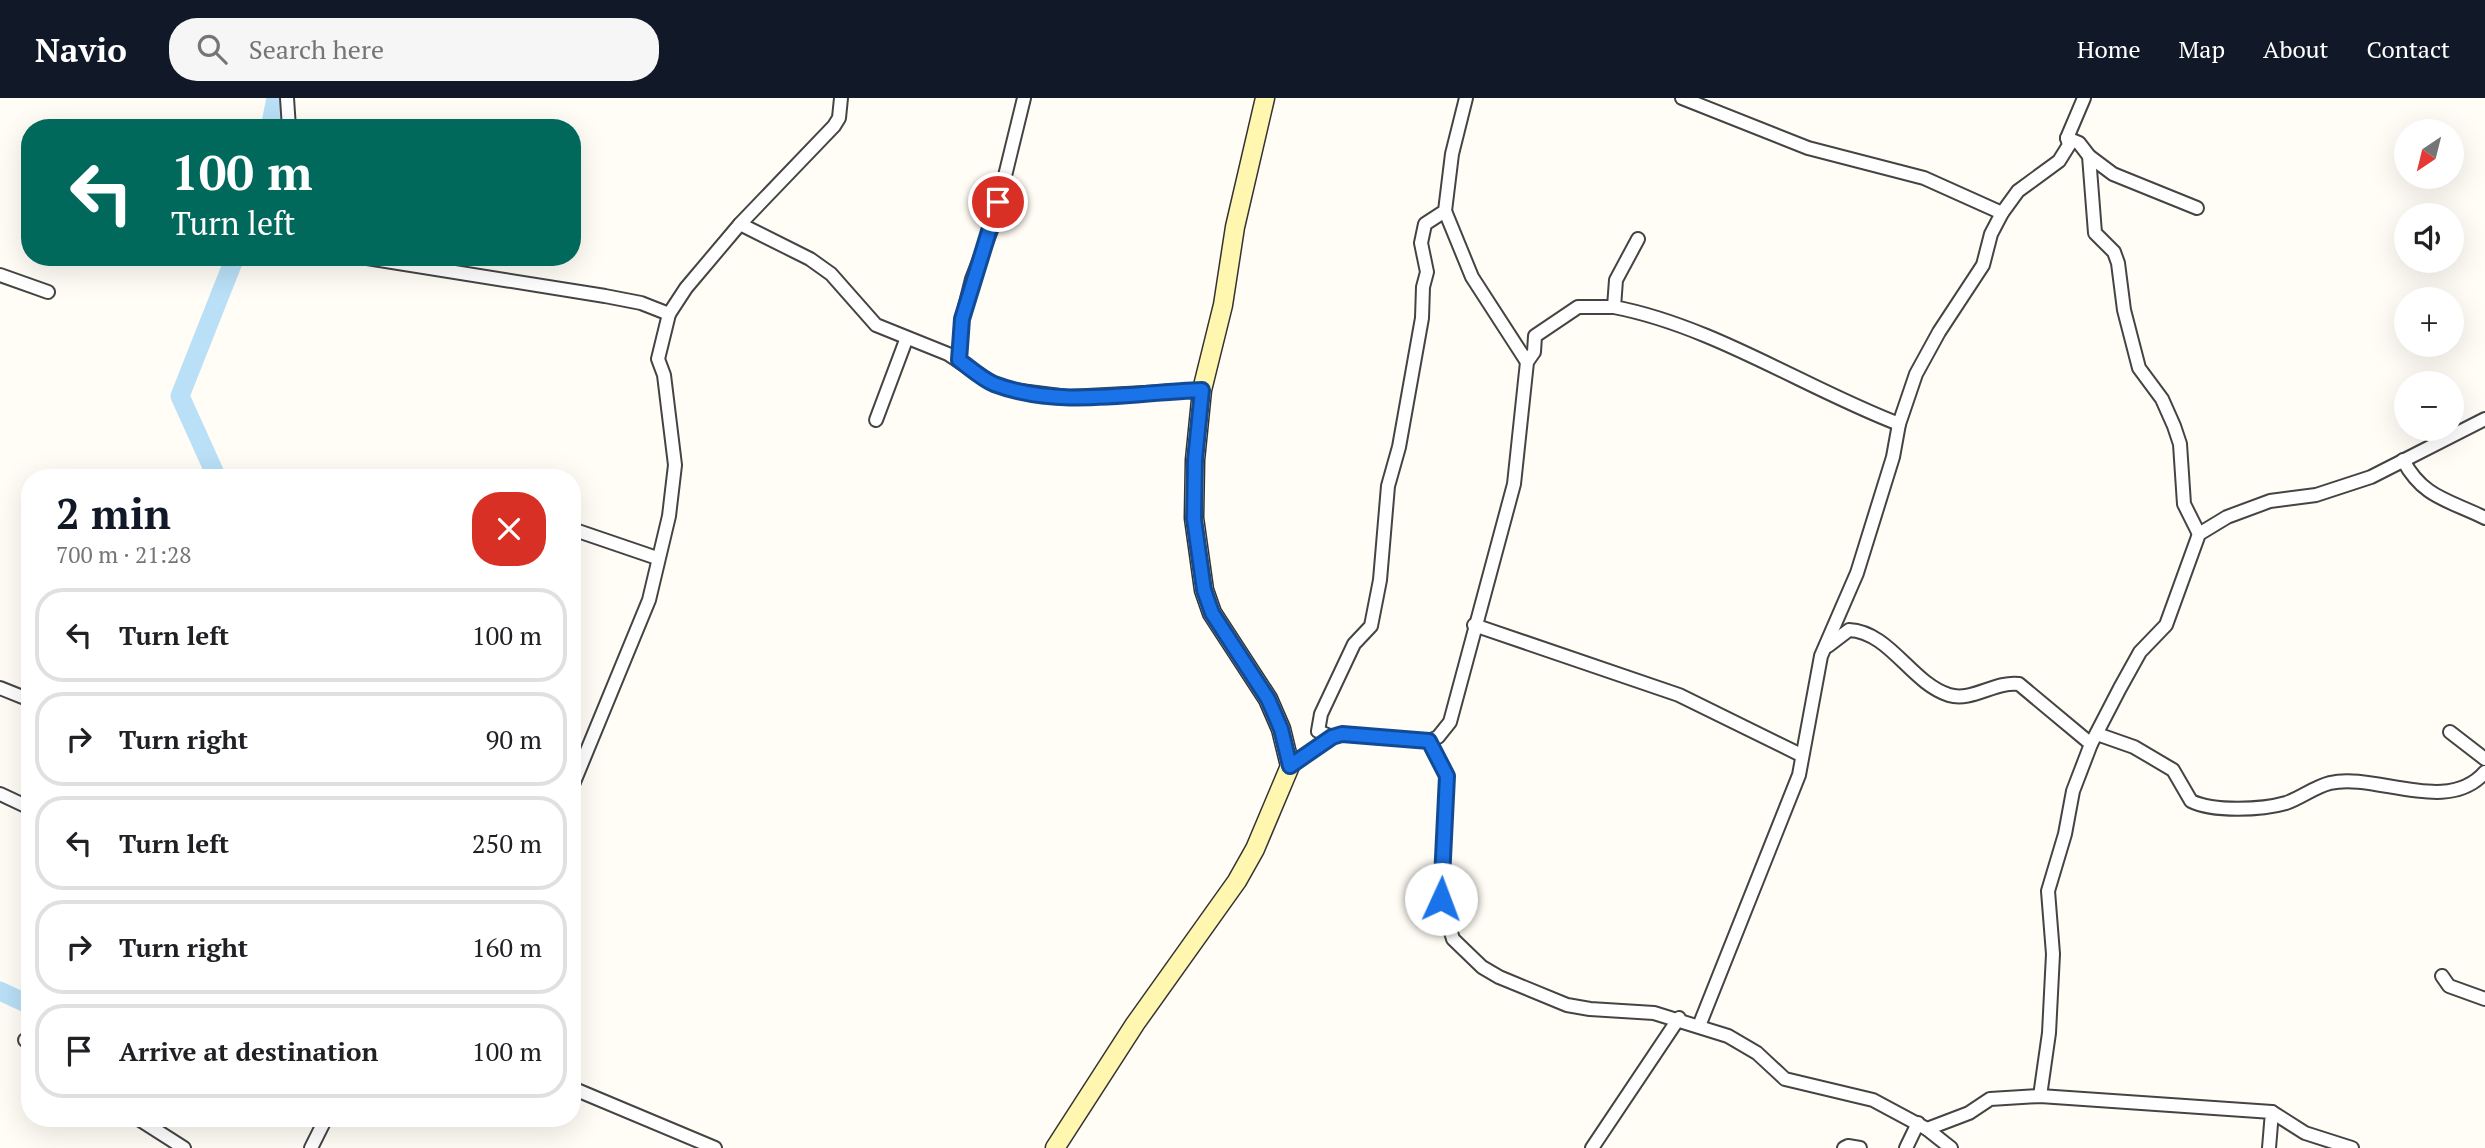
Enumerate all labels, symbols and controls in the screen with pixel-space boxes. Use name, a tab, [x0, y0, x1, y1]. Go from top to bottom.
search box	[169, 18, 659, 81]
text: Navio	[35, 28, 127, 71]
icon: search	[193, 30, 231, 68]
text: Search here	[249, 32, 384, 66]
text: Home	[2077, 33, 2141, 65]
text: Map	[2179, 33, 2225, 65]
text: About	[2263, 33, 2329, 65]
text: Contact	[2367, 33, 2450, 65]
north arrow	[2394, 119, 2464, 189]
map controls	[2394, 119, 2464, 441]
text: 100 m	[171, 139, 313, 204]
icon: left	[56, 147, 147, 238]
pin	[968, 172, 1028, 232]
icon: arrive	[979, 183, 1017, 221]
text: Turn left	[171, 202, 295, 244]
button: sound	[2394, 203, 2464, 273]
button: +	[2394, 287, 2464, 357]
button: −	[2394, 371, 2464, 441]
text: 2 min	[56, 485, 171, 541]
button: close	[472, 492, 546, 566]
text: 700 m · 21:28	[56, 539, 191, 570]
icon: left	[60, 616, 98, 654]
text: Turn left	[119, 618, 229, 652]
text: 100 m	[472, 618, 542, 652]
icon: right	[60, 720, 98, 758]
text: Turn right	[119, 722, 248, 756]
text: 90 m	[486, 722, 542, 756]
icon: left	[60, 824, 98, 862]
text: Turn left	[119, 826, 229, 860]
text: 250 m	[472, 826, 542, 860]
position arrow	[1404, 862, 1478, 936]
icon: right	[60, 928, 98, 966]
text: Turn right	[119, 930, 248, 964]
text: 160 m	[472, 930, 542, 964]
icon: arrive	[60, 1032, 98, 1070]
text: Arrive at destination	[119, 1034, 378, 1068]
text: 100 m	[472, 1034, 542, 1068]

